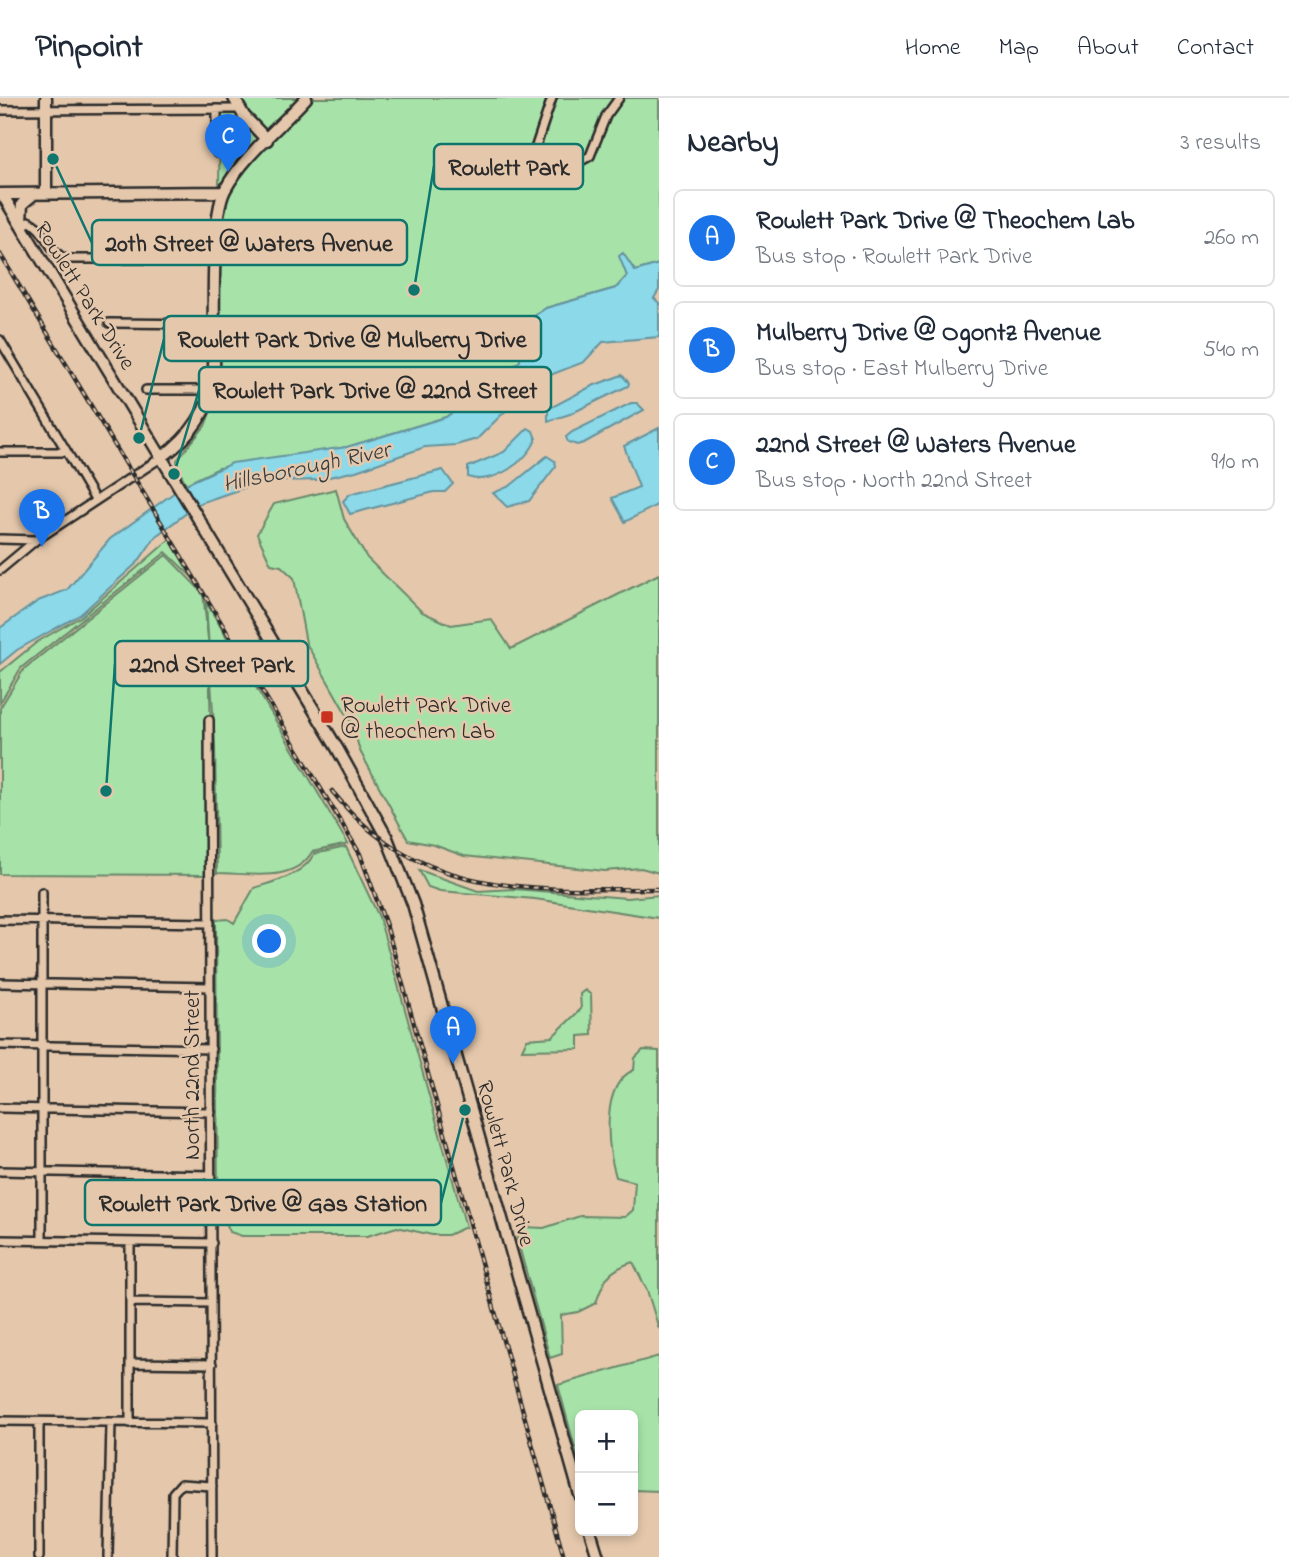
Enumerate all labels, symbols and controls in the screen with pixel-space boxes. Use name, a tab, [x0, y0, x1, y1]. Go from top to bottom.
text: Pinpoint	[35, 24, 143, 72]
text: Home	[905, 31, 961, 66]
text: Map	[999, 31, 1039, 66]
text: About	[1077, 31, 1139, 66]
text: Contact	[1177, 31, 1254, 66]
pin: C	[205, 114, 251, 172]
text: Nearby	[687, 122, 779, 166]
text: 3 results	[1180, 127, 1261, 160]
callout: Rowlett Park	[434, 144, 583, 189]
text: Rowlett Park	[448, 152, 570, 187]
text: Rowlett Park Drive @ Theochem Lab	[756, 203, 1134, 241]
street label: Rowlett Park Drive	[25, 215, 143, 378]
callout: 20th Street @ Waters Avenue	[92, 220, 407, 265]
text: A	[705, 222, 719, 255]
text: 260 m	[1204, 222, 1259, 255]
text: 20th Street @ Waters Avenue	[104, 228, 394, 263]
text: Bus stop · Rowlett Park Drive	[756, 241, 1032, 274]
text: Mulberry Drive @ Ogontz Avenue	[756, 315, 1101, 353]
callout: Rowlett Park Drive @ Mulberry Drive	[164, 316, 541, 361]
text: Rowlett Park Drive @ Mulberry Drive	[178, 324, 528, 360]
text: B	[704, 334, 720, 367]
text: 540 m	[1203, 334, 1259, 367]
text: Bus stop · East Mulberry Drive	[756, 353, 1048, 386]
callout: Rowlett Park Drive @ 22nd Street	[199, 367, 551, 412]
text: Rowlett Park Drive @ 22nd Street	[213, 375, 538, 410]
text: 22nd Street @ Waters Avenue	[756, 427, 1076, 465]
water label: Hillsborough River	[220, 433, 396, 503]
text: C	[706, 446, 718, 479]
text: 910 m	[1211, 446, 1259, 479]
text: Bus stop · North 22nd Street	[756, 465, 1032, 498]
pin: B	[19, 489, 65, 547]
callout: 22nd Street Park	[115, 641, 308, 686]
text: 22nd Street Park	[128, 649, 295, 684]
place label: Rowlett Park Drive @ theochem Lab	[341, 690, 512, 749]
marker: Rowlett Park Drive @ theochem Lab	[319, 709, 335, 725]
your location	[252, 924, 286, 958]
street label: North 22nd Street	[177, 990, 210, 1160]
pin: A	[430, 1006, 476, 1064]
street label: Rowlett Park Drive	[467, 1077, 543, 1251]
callout: Rowlett Park Drive @ Gas Station	[85, 1180, 441, 1225]
text: Rowlett Park Drive @ Gas Station	[99, 1188, 427, 1223]
map controls	[575, 1410, 638, 1536]
button: +	[575, 1410, 638, 1473]
button: −	[575, 1473, 638, 1536]

